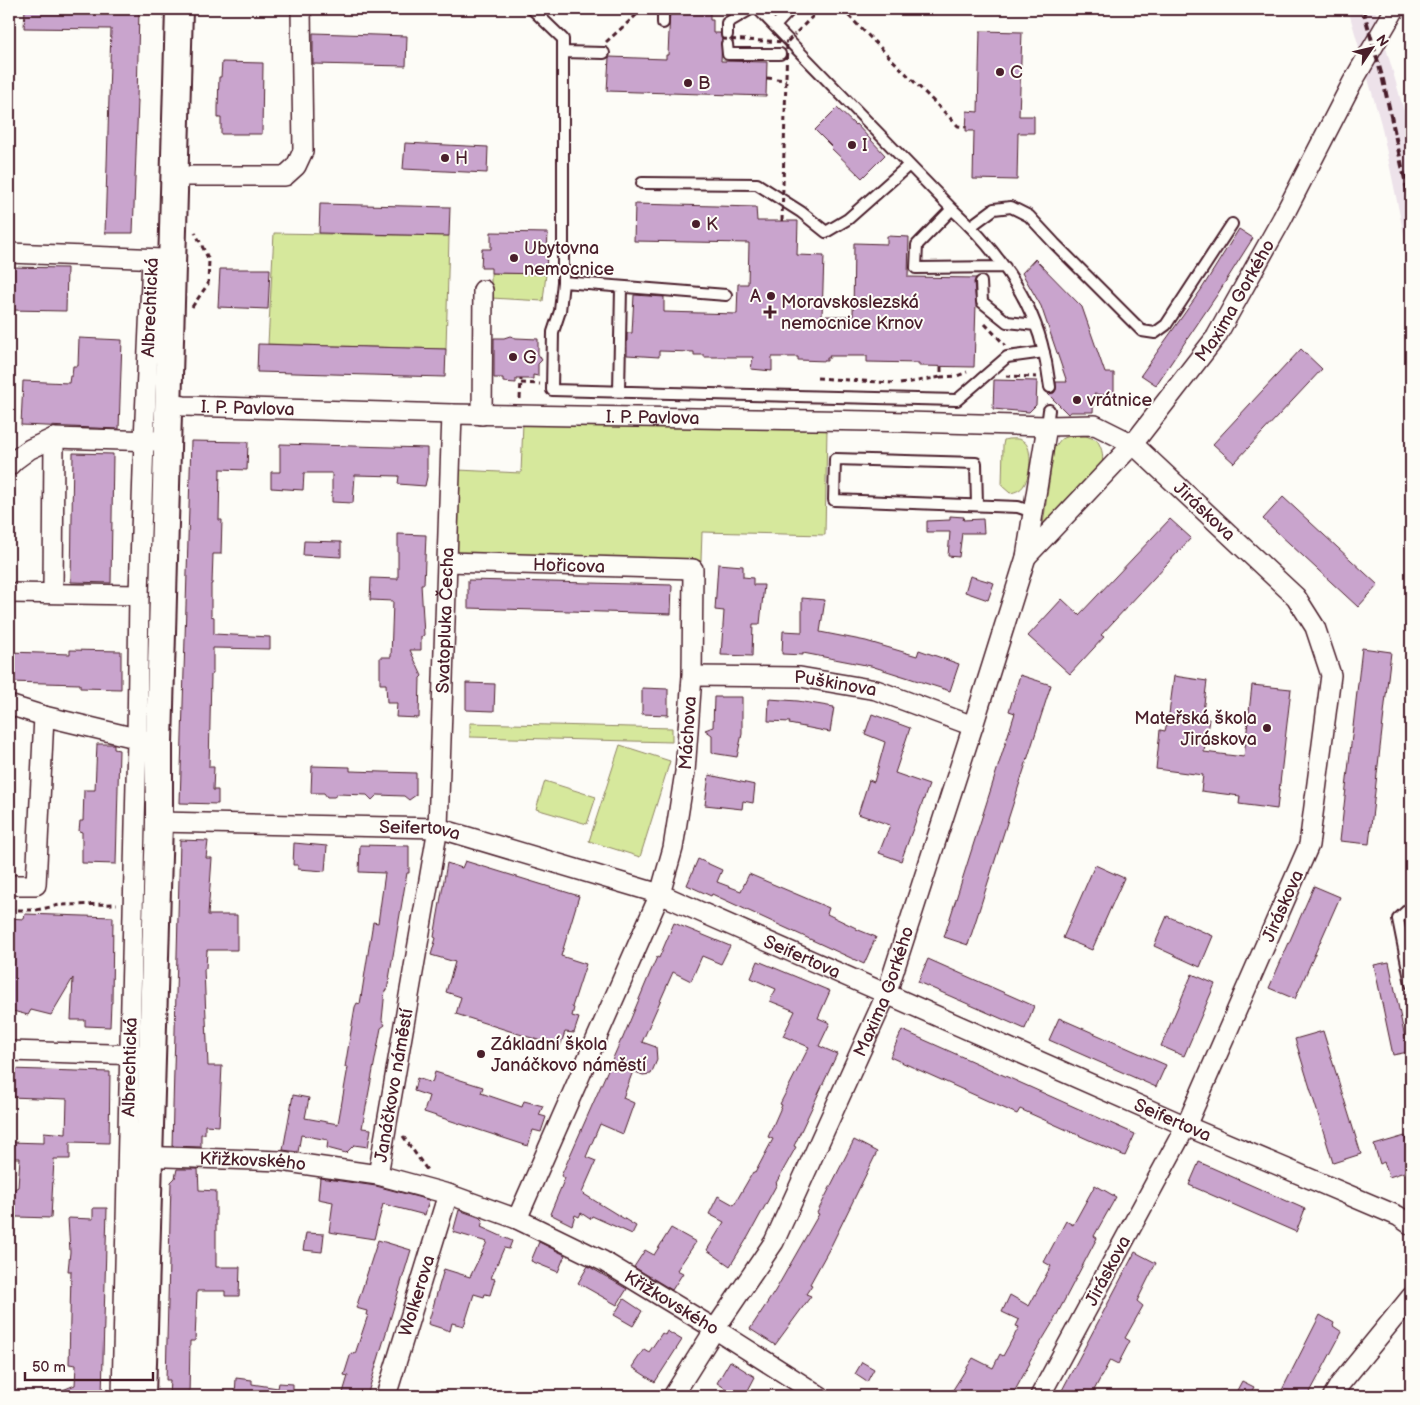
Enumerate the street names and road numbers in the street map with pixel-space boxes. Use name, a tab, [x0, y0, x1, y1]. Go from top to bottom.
street label: Maxima Gorkého	[1190, 236, 1279, 366]
street label: Albrechtická	[137, 257, 163, 358]
street label: I. P. Pavlova	[201, 396, 295, 420]
street label: I. P. Pavlova	[606, 406, 700, 429]
street label: Jiráskova	[1169, 477, 1240, 545]
street label: Svatopluka Čecha	[432, 547, 458, 694]
street label: Hořicova	[533, 554, 605, 577]
street label: Puškinova	[794, 666, 878, 700]
street label: Máchova	[675, 695, 701, 771]
street label: Seifertova	[379, 816, 463, 845]
street label: Jiráskova	[1258, 867, 1308, 945]
street label: Maxima Gorkého	[849, 924, 918, 1060]
street label: Seifertova	[760, 931, 844, 983]
street label: Janáčkovo náměstí	[370, 1006, 417, 1164]
street label: Albrechtická	[118, 1017, 141, 1117]
street label: Seifertova	[1131, 1094, 1214, 1146]
street label: Křižkovského	[199, 1148, 308, 1175]
street label: Jiráskova	[1081, 1232, 1135, 1310]
street label: Wolkerova	[394, 1253, 439, 1339]
street label: Křižkovského	[621, 1266, 723, 1339]

